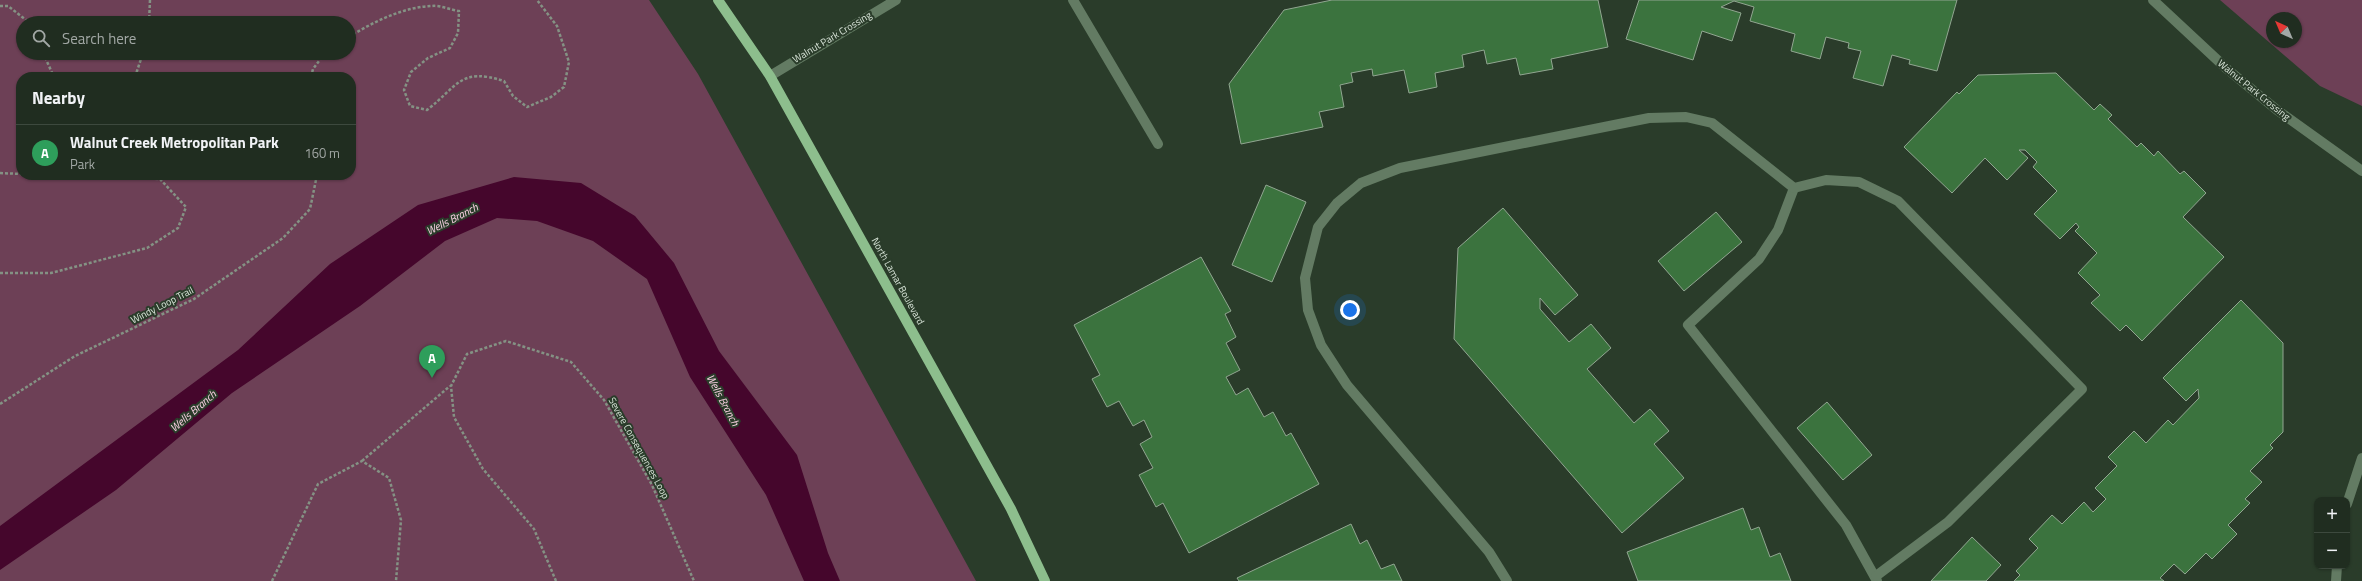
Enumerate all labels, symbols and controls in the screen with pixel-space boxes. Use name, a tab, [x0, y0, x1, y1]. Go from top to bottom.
street label: Walnut Park Crossing	[790, 7, 874, 67]
north arrow	[2266, 12, 2302, 48]
search box	[16, 16, 356, 60]
icon: search	[30, 27, 52, 49]
text: Search here	[62, 27, 136, 50]
street label: Walnut Park Crossing	[2214, 56, 2294, 124]
text: Nearby	[32, 85, 85, 111]
text: Walnut Creek Metropolitan Park	[70, 131, 279, 154]
text: A	[41, 143, 49, 163]
text: 160 m	[304, 143, 340, 163]
text: Park	[70, 154, 95, 174]
water label: Wells Branch	[423, 199, 481, 239]
street label: North Lamar Boulevard	[868, 235, 928, 327]
street label: Windy Loop Trail	[128, 283, 196, 327]
your location	[1340, 300, 1360, 320]
pin: A	[419, 345, 445, 378]
water label: Wells Branch	[703, 371, 744, 429]
water label: Wells Branch	[166, 386, 220, 436]
street label: Severe Consequences Loop	[605, 394, 673, 502]
map controls	[2314, 497, 2350, 569]
button: +	[2314, 497, 2350, 533]
button: −	[2314, 533, 2350, 569]

